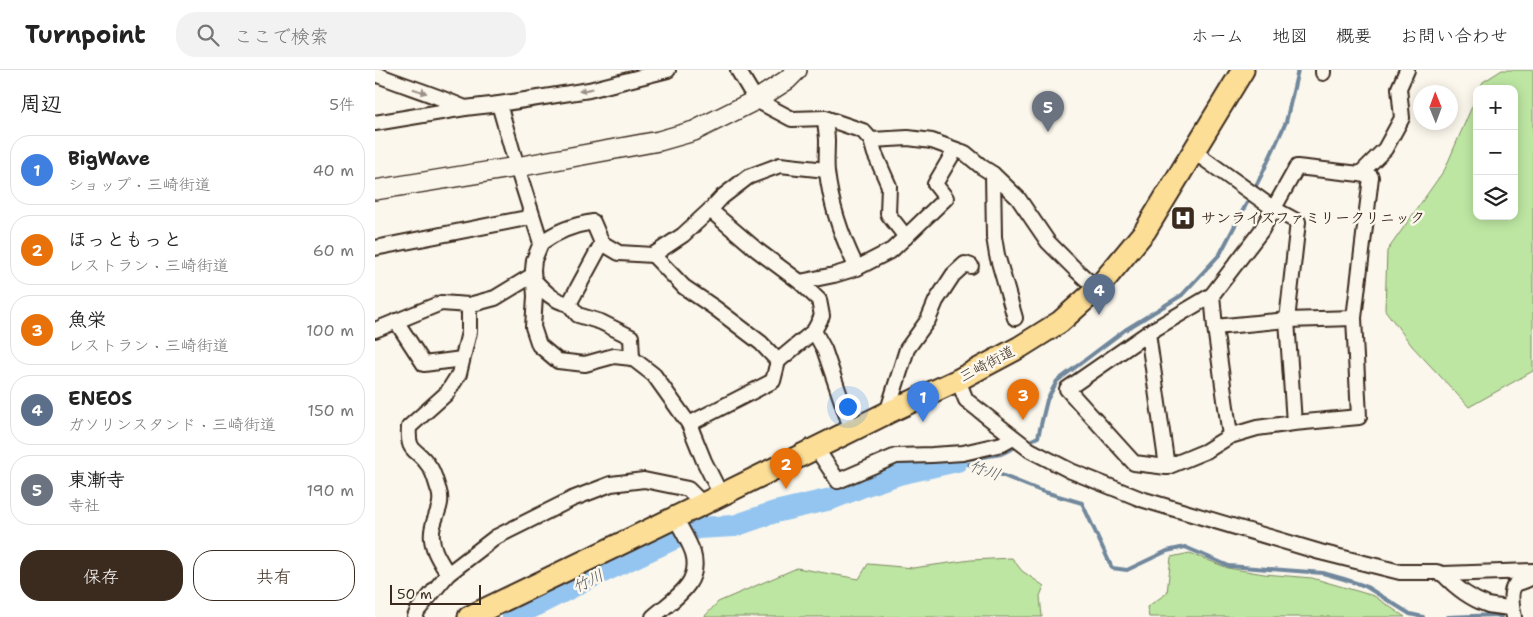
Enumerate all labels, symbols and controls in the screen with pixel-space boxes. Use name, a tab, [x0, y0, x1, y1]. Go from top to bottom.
search box	[176, 12, 526, 57]
text: Turnpoint	[25, 19, 146, 51]
icon: search	[194, 21, 222, 49]
text: ここで検索	[234, 24, 329, 49]
text: ホーム	[1191, 24, 1244, 48]
text: 地図	[1272, 24, 1308, 48]
text: 概要	[1336, 24, 1372, 48]
text: お問い合わせ	[1400, 24, 1508, 48]
north arrow	[1413, 85, 1458, 130]
map controls	[1473, 85, 1518, 220]
button: +	[1473, 85, 1518, 130]
one-way arrow	[579, 86, 594, 94]
one-way arrow	[413, 87, 428, 95]
text: 周辺	[20, 90, 62, 118]
pin: 5	[1032, 91, 1064, 132]
text: 5件	[329, 94, 355, 115]
button: −	[1473, 130, 1518, 175]
text: BigWave	[68, 146, 150, 171]
text: 1	[33, 160, 41, 181]
text: 40 m	[312, 160, 354, 181]
text: ショップ · 三崎街道	[68, 174, 211, 195]
button: layers	[1473, 175, 1518, 220]
hospital icon: サンライズファミリークリニック	[1170, 205, 1196, 231]
place label: サンライズファミリークリニック	[1201, 208, 1425, 228]
text: ほっともっと	[68, 227, 182, 252]
text: 2	[31, 240, 43, 261]
text: 60 m	[313, 240, 354, 261]
text: レストラン · 三崎街道	[68, 255, 229, 276]
pin: 4	[1083, 274, 1115, 315]
text: 魚栄	[68, 307, 106, 332]
text: 3	[31, 320, 43, 341]
text: 100 m	[306, 320, 354, 341]
text: レストラン · 三崎街道	[68, 335, 229, 356]
street label: 三崎街道	[956, 341, 1018, 387]
pin: 3	[1007, 379, 1039, 420]
pin: 1	[907, 381, 939, 422]
text: ENEOS	[68, 386, 132, 411]
your location	[835, 394, 861, 420]
text: 4	[31, 400, 43, 421]
text: 150 m	[307, 400, 354, 421]
text: ガソリンスタンド · 三崎街道	[68, 414, 276, 435]
pin: 2	[770, 448, 802, 489]
water label: 竹川	[966, 455, 1004, 485]
text: 東漸寺	[68, 467, 125, 492]
text: 5	[32, 480, 42, 501]
text: 190 m	[307, 480, 354, 501]
text: 寺社	[68, 495, 100, 516]
button: 保存	[20, 550, 183, 601]
button: 共有	[193, 550, 355, 601]
water label: 竹川	[569, 565, 607, 597]
scale bar	[390, 582, 481, 605]
text: 50 m	[397, 585, 432, 603]

